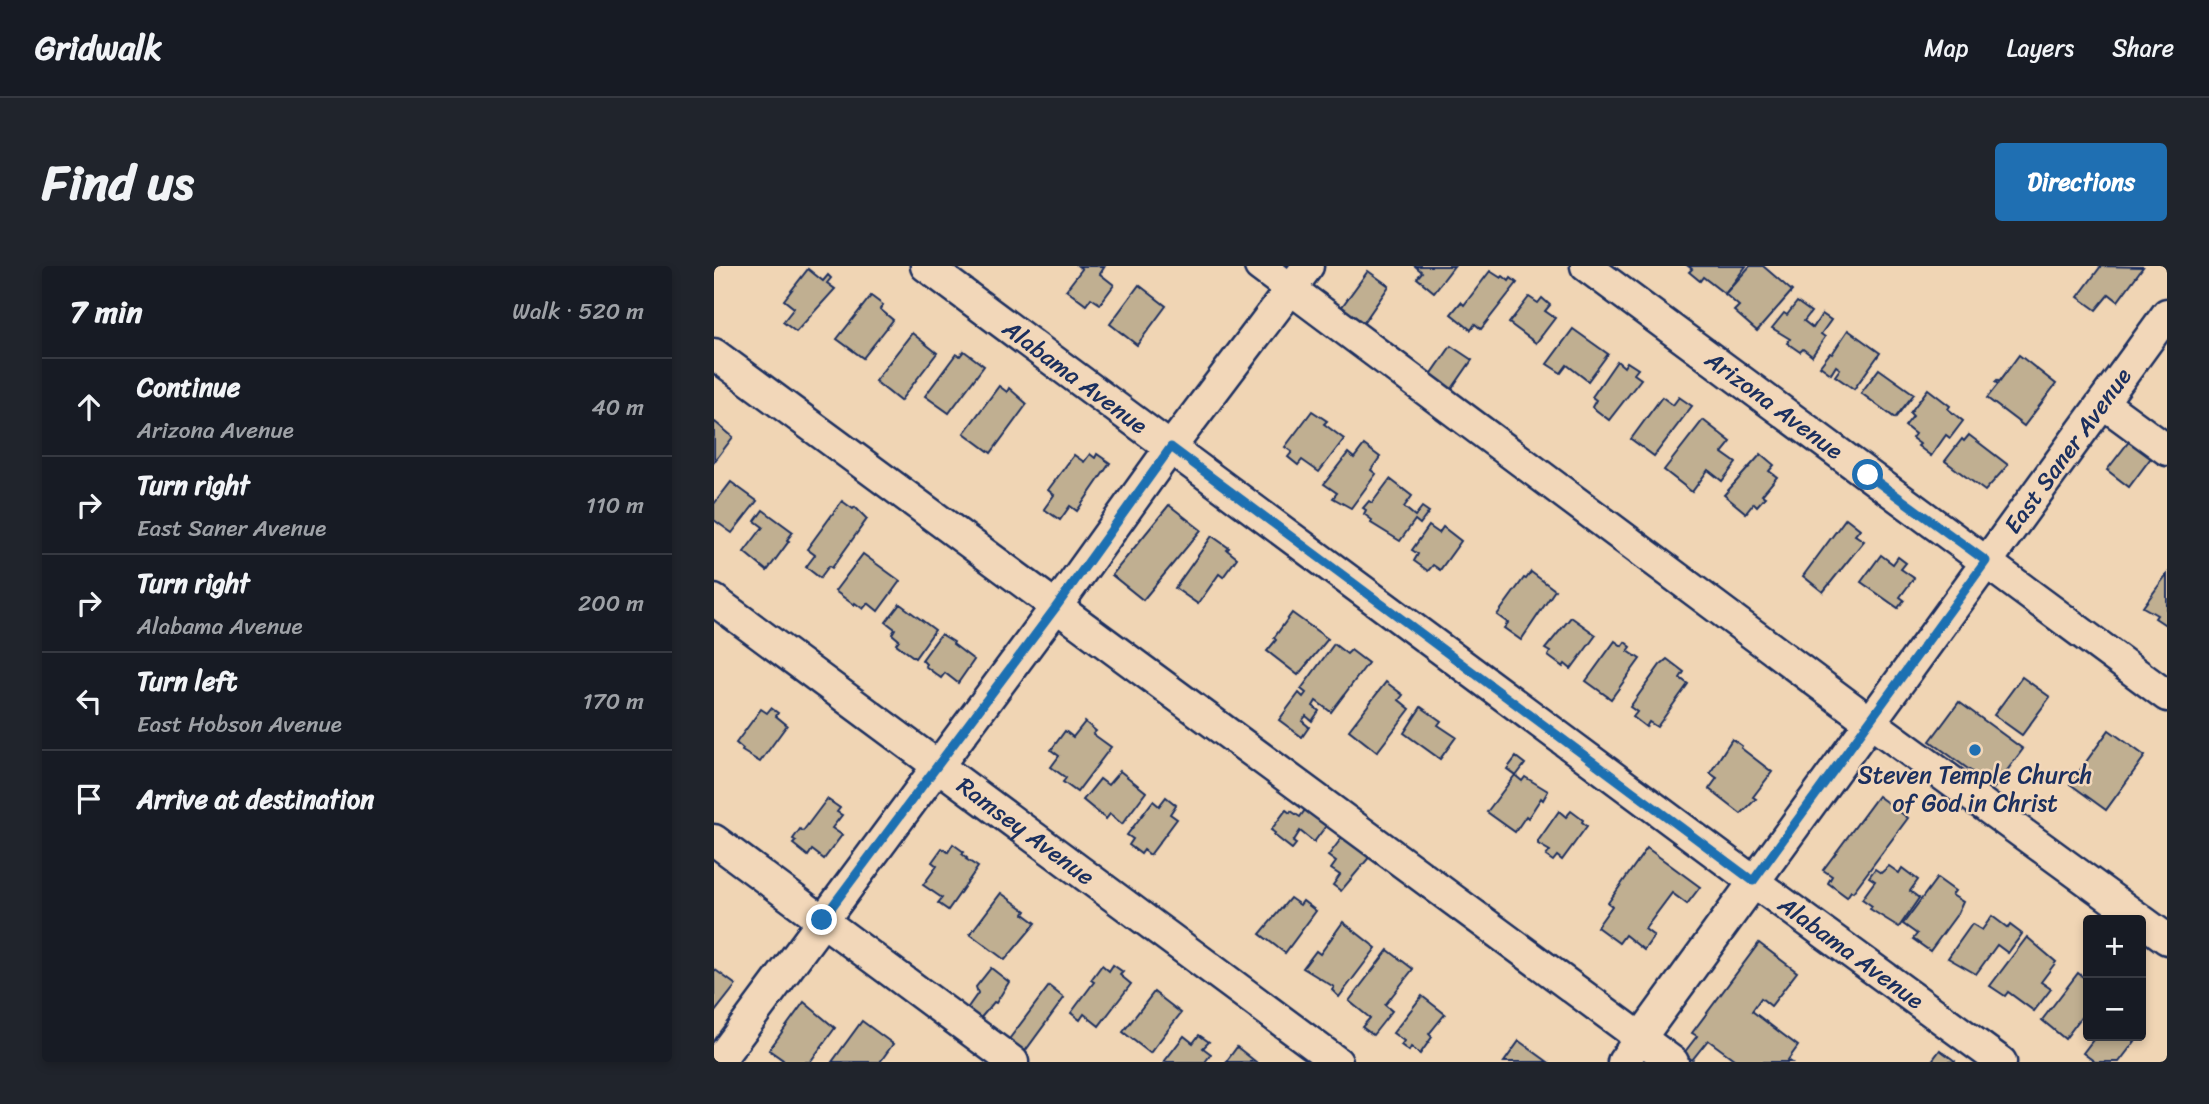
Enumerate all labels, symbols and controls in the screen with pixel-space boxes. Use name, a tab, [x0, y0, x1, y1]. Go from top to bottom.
text: Gridwalk	[35, 19, 162, 77]
text: Map	[1924, 27, 1969, 69]
text: Layers	[2007, 27, 2074, 69]
text: Share	[2112, 27, 2174, 69]
text: Find us	[42, 139, 194, 226]
button: Directions	[1995, 143, 2167, 221]
text: 7 min	[70, 285, 142, 339]
text: Walk · 520 m	[512, 291, 644, 332]
street label: Alabama Avenue	[993, 308, 1158, 446]
street label: Arizona Avenue	[1695, 339, 1853, 471]
street label: East Saner Avenue	[1993, 358, 2143, 543]
text: Continue	[137, 364, 240, 410]
text: 40 m	[591, 387, 644, 428]
icon: ahead	[70, 388, 108, 426]
text: Arizona Avenue	[137, 410, 294, 451]
route start	[1852, 459, 1883, 490]
text: Turn right	[137, 462, 250, 508]
text: 110 m	[586, 485, 644, 526]
icon: right	[70, 486, 108, 524]
text: East Saner Avenue	[137, 508, 326, 549]
text: Turn right	[137, 560, 250, 606]
text: 200 m	[578, 583, 644, 624]
icon: right	[70, 584, 108, 622]
text: Alabama Avenue	[137, 606, 303, 647]
text: Turn left	[137, 658, 237, 704]
text: 170 m	[583, 681, 644, 722]
icon: left	[70, 682, 108, 720]
text: East Hobson Avenue	[137, 704, 342, 745]
marker: Steven Temple Church of God in Christ	[1967, 742, 1983, 758]
place label: Steven Temple Church of God in Christ	[1858, 754, 2092, 824]
street label: Ramsey Avenue	[947, 766, 1104, 897]
text: Arrive at destination	[137, 776, 374, 822]
icon: arrive	[70, 780, 108, 818]
street label: Alabama Avenue	[1768, 884, 1934, 1021]
route end	[806, 904, 837, 935]
map controls	[2083, 915, 2146, 1041]
button: +	[2083, 915, 2146, 978]
button: −	[2083, 978, 2146, 1041]

